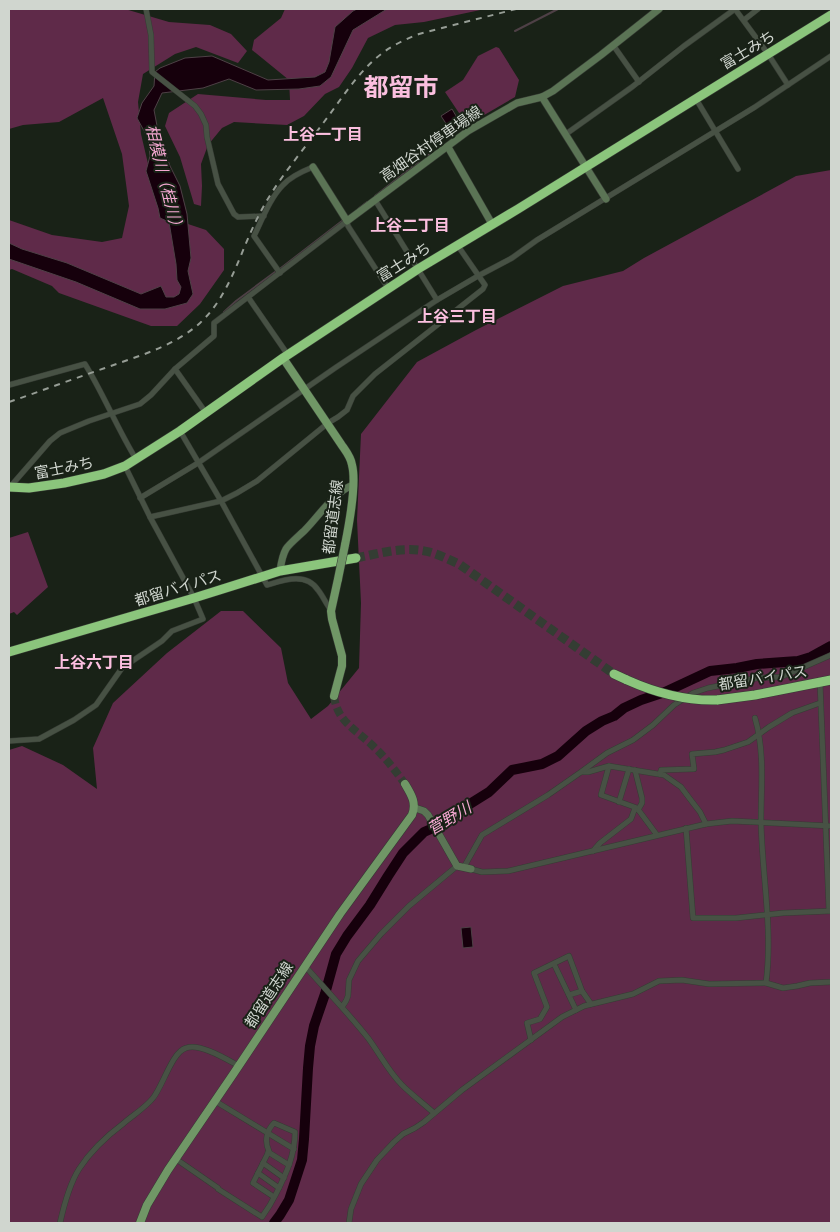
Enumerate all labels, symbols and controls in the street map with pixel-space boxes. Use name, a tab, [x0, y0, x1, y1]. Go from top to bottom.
street label: 富士みち	[717, 26, 778, 73]
district label: 都留市	[363, 71, 439, 103]
street label: 高畑谷村停車場線	[376, 101, 485, 186]
water label: 相模川（桂川）	[141, 122, 188, 236]
district label: 上谷一丁目	[283, 124, 363, 145]
district label: 上谷二丁目	[370, 215, 450, 236]
street label: 富士みち	[373, 238, 434, 286]
district label: 上谷三丁目	[417, 306, 497, 327]
street label: 富士みち	[33, 452, 95, 483]
street label: 都留道志線	[319, 479, 347, 555]
street label: 都留バイパス	[132, 565, 224, 610]
district label: 上谷六丁目	[54, 652, 134, 673]
street label: 都留バイパス	[717, 661, 809, 694]
water label: 菅野川	[423, 796, 477, 840]
street label: 都留道志線	[240, 958, 297, 1031]

